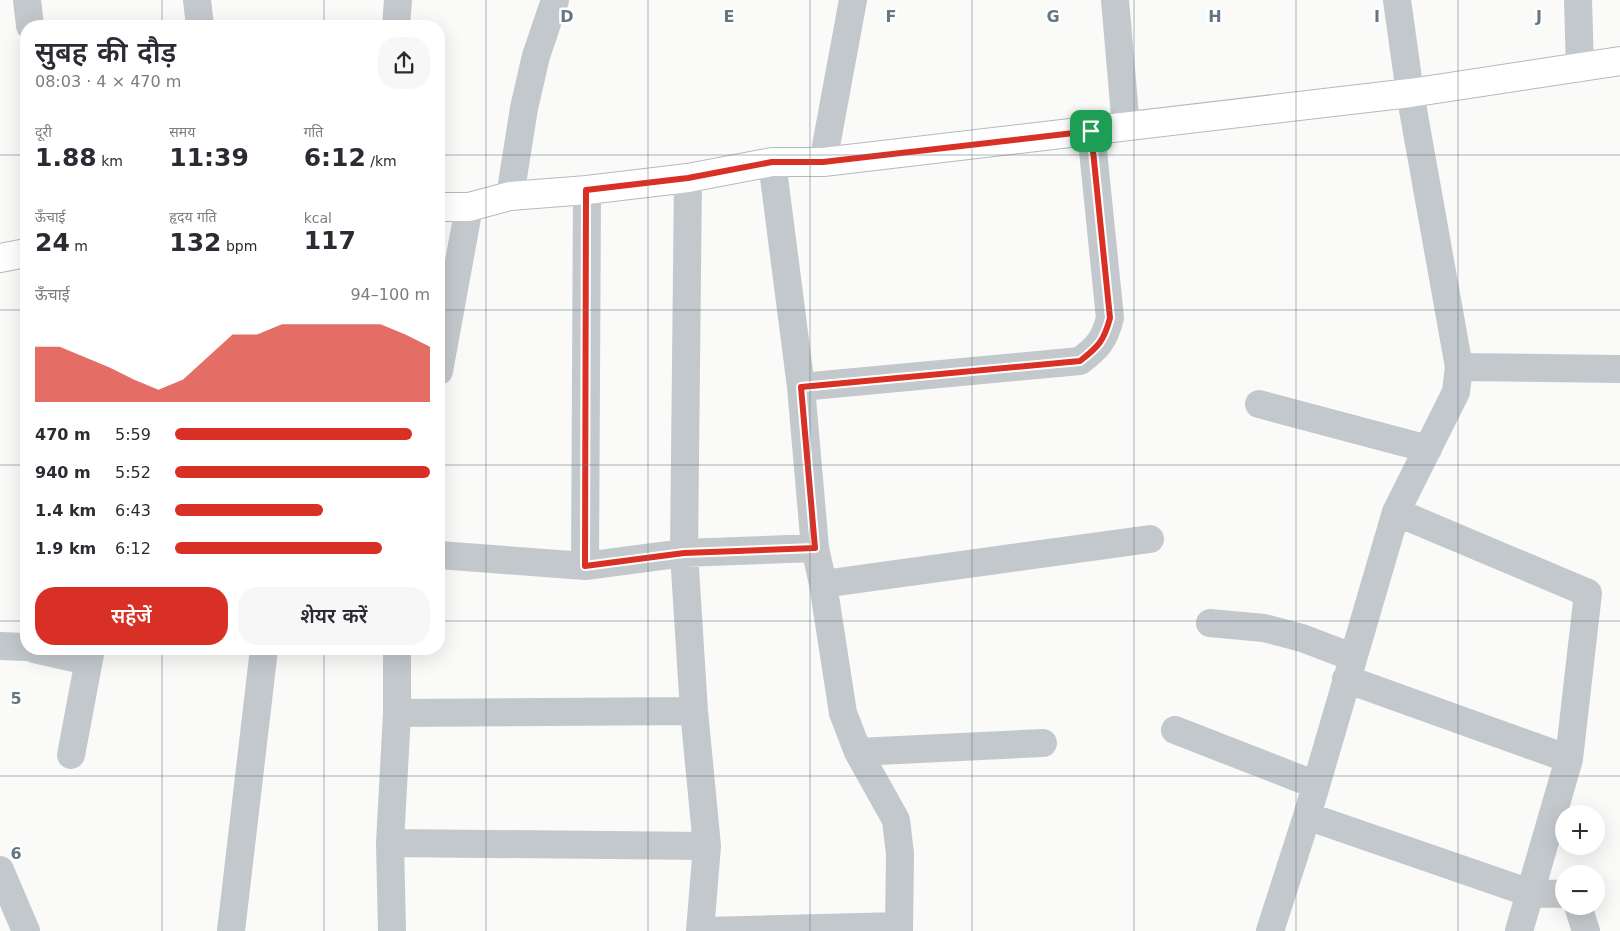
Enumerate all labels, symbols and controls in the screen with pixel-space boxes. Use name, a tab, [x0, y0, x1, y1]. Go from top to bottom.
text: D	[560, 7, 574, 26]
text: E	[724, 7, 734, 26]
text: F	[886, 7, 896, 26]
text: G	[1046, 7, 1060, 26]
text: H	[1208, 7, 1222, 26]
text: I	[1374, 7, 1380, 26]
text: J	[1535, 7, 1542, 26]
text: सुबह की दौड़	[35, 36, 176, 69]
button: share	[378, 37, 430, 89]
text: 08:03 · 4 × 470 m	[35, 72, 181, 91]
pin	[1070, 110, 1112, 152]
icon: arrive	[1077, 117, 1105, 145]
text: दूरी	[35, 124, 52, 140]
text: समय	[169, 124, 195, 140]
text: गति	[304, 124, 323, 140]
text: 1.88	[35, 143, 97, 172]
text: 11:39	[169, 143, 249, 172]
text: 6:12	[304, 143, 366, 172]
text: km	[97, 153, 123, 169]
text: /km	[366, 153, 397, 169]
text: ऊँचाई	[35, 209, 65, 225]
text: हृदय गति	[169, 209, 217, 225]
text: kcal	[304, 210, 332, 226]
text: 117	[304, 226, 356, 255]
text: 24	[35, 228, 70, 257]
text: 132	[169, 228, 222, 257]
text: m	[70, 238, 88, 254]
text: bpm	[222, 238, 257, 254]
text: ऊँचाई	[35, 285, 70, 304]
text: 94–100 m	[350, 285, 430, 304]
text: 470 m	[35, 425, 91, 444]
text: 5:59	[115, 425, 151, 444]
text: 940 m	[35, 463, 91, 482]
text: 5:52	[115, 463, 151, 482]
text: 1.4 km	[35, 501, 96, 520]
text: 6:43	[115, 501, 151, 520]
text: 1.9 km	[35, 539, 96, 558]
text: 6:12	[115, 539, 151, 558]
button: सहेजें	[35, 587, 228, 645]
button: शेयर करें	[238, 587, 430, 645]
text: 5	[10, 689, 22, 708]
map controls	[1555, 805, 1605, 915]
button: +	[1555, 805, 1605, 855]
text: 6	[10, 844, 22, 863]
button: −	[1555, 865, 1605, 915]

